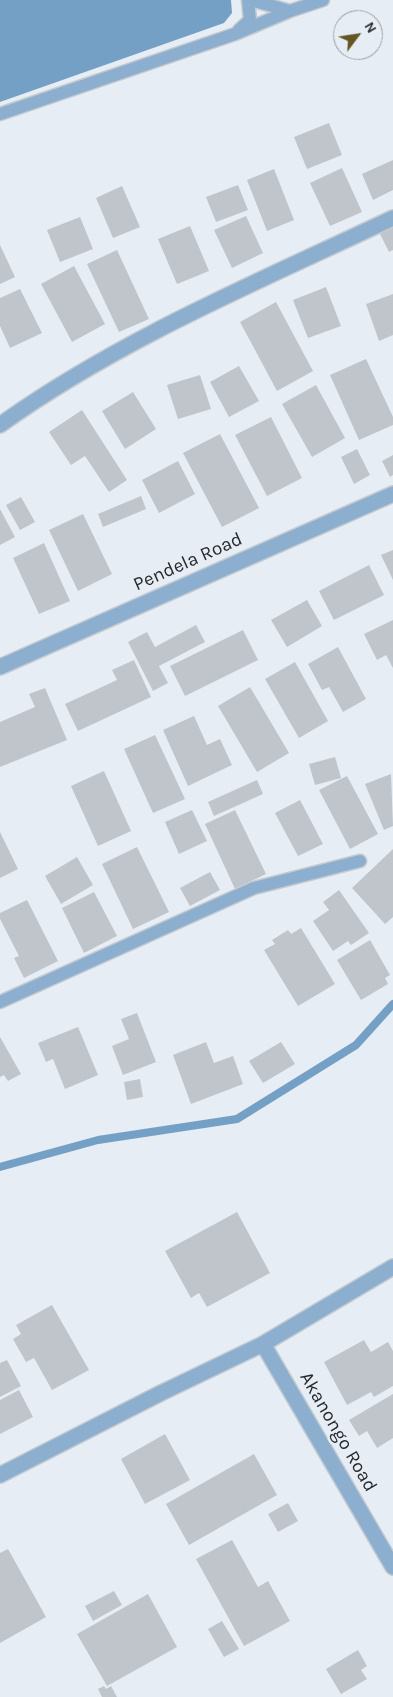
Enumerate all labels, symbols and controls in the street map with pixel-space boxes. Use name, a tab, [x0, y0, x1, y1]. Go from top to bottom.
north arrow	[333, 10, 383, 60]
text: N	[361, 19, 380, 36]
street label: Pendela Road	[130, 528, 246, 596]
street label: Akanongo Road	[294, 1368, 382, 1496]

